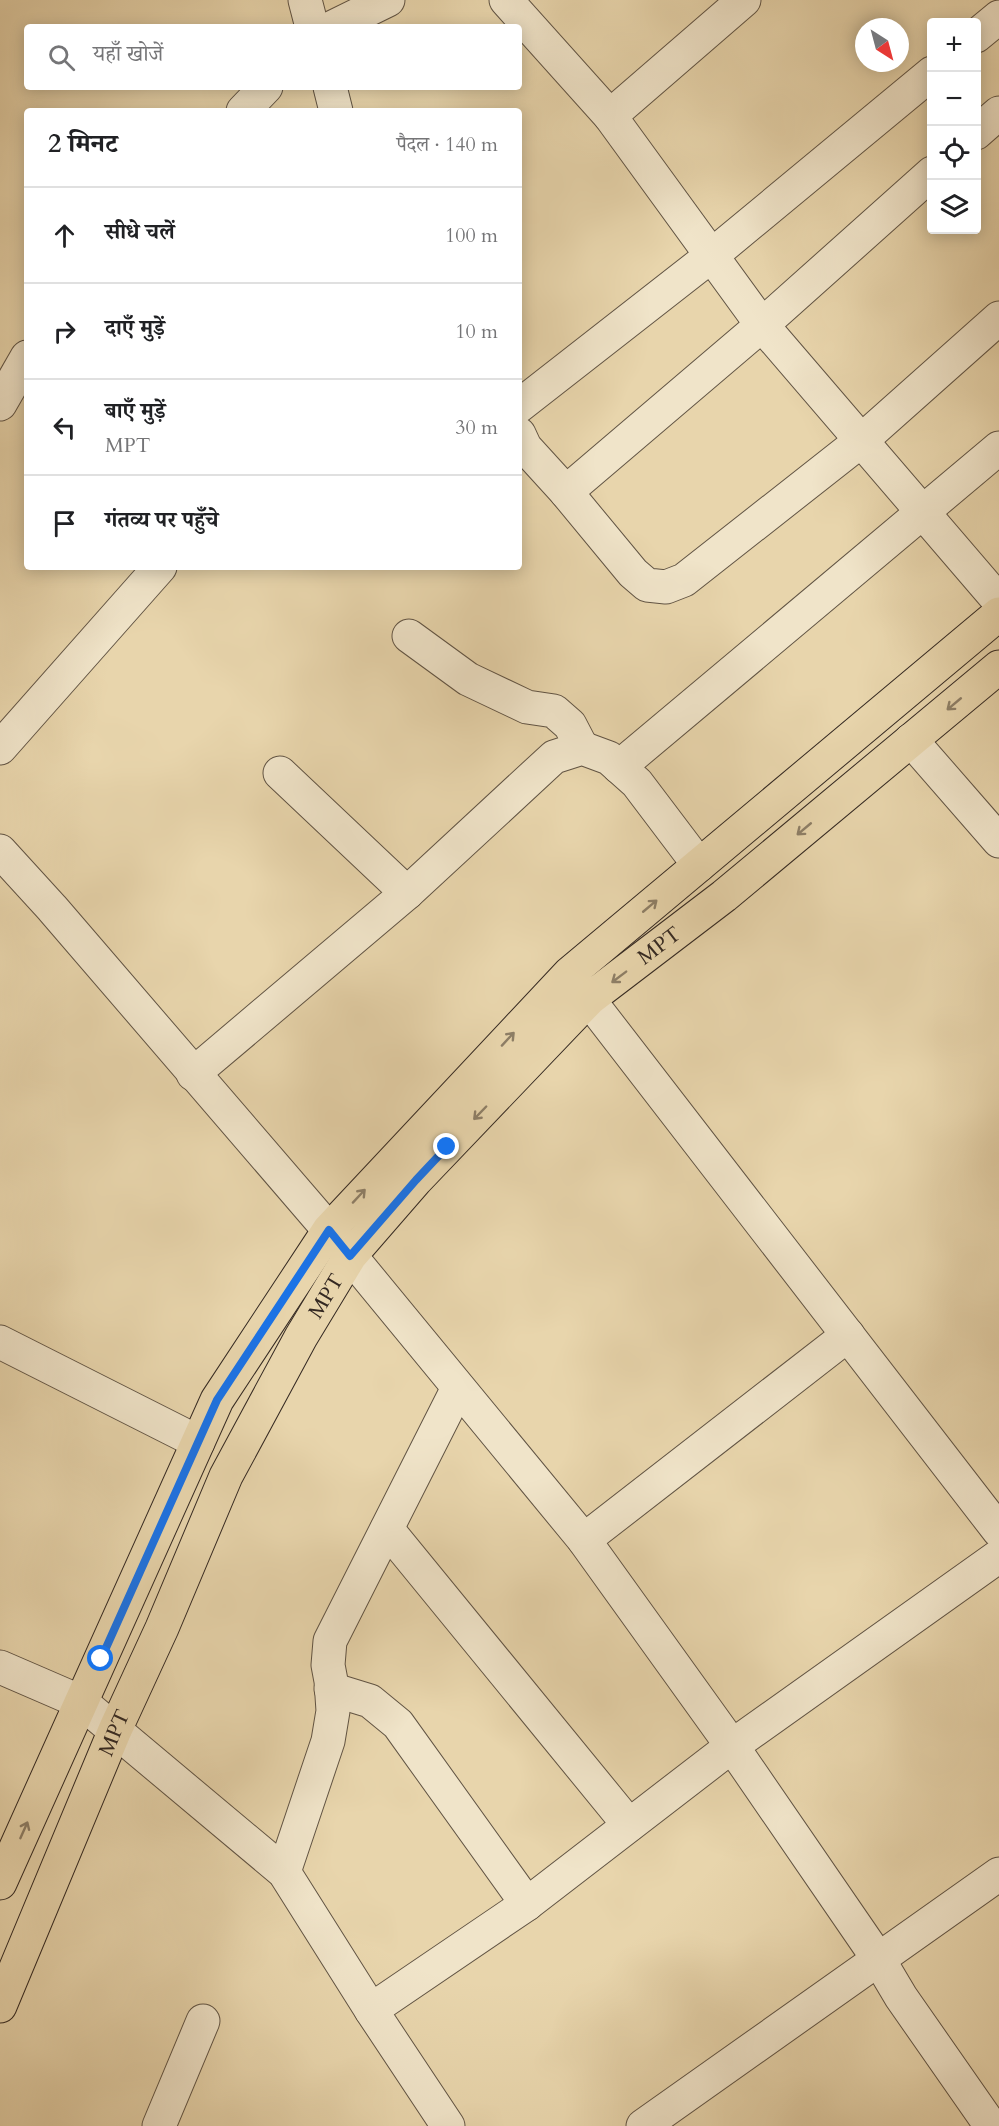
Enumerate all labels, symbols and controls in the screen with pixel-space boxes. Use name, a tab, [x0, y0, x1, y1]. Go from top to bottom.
north arrow	[855, 18, 909, 72]
map controls	[927, 18, 981, 234]
button: +	[927, 18, 981, 72]
search box	[24, 24, 522, 90]
text: यहाँ खोजें	[93, 39, 163, 69]
icon: search	[45, 41, 78, 74]
button: −	[927, 72, 981, 126]
text: 2 मिनट	[48, 126, 118, 161]
button: locate	[927, 126, 981, 180]
text: पैदल · 140 m	[396, 131, 498, 158]
button: layers	[927, 180, 981, 234]
text: सीधे चलें	[105, 217, 175, 247]
icon: ahead	[48, 219, 81, 252]
text: 100 m	[445, 222, 498, 249]
text: दाएँ मुड़ें	[105, 313, 165, 343]
icon: right	[48, 315, 81, 348]
text: 10 m	[455, 318, 498, 345]
text: बाएँ मुड़ें	[105, 396, 165, 426]
icon: left	[48, 411, 81, 444]
text: 30 m	[455, 414, 498, 441]
text: MPT	[105, 432, 150, 459]
text: गंतव्य पर पहुँचे	[105, 505, 219, 535]
icon: arrive	[48, 507, 81, 540]
one-way arrow	[947, 697, 962, 711]
one-way arrow	[797, 822, 812, 836]
one-way arrow	[642, 900, 658, 913]
street label: MPT	[632, 920, 687, 972]
one-way arrow	[611, 970, 627, 983]
one-way arrow	[500, 1032, 515, 1047]
one-way arrow	[473, 1105, 487, 1120]
route end	[433, 1133, 459, 1159]
one-way arrow	[352, 1189, 366, 1204]
street label: MPT	[301, 1268, 351, 1324]
route start	[87, 1645, 113, 1671]
street label: MPT	[92, 1705, 137, 1761]
one-way arrow	[19, 1821, 30, 1839]

